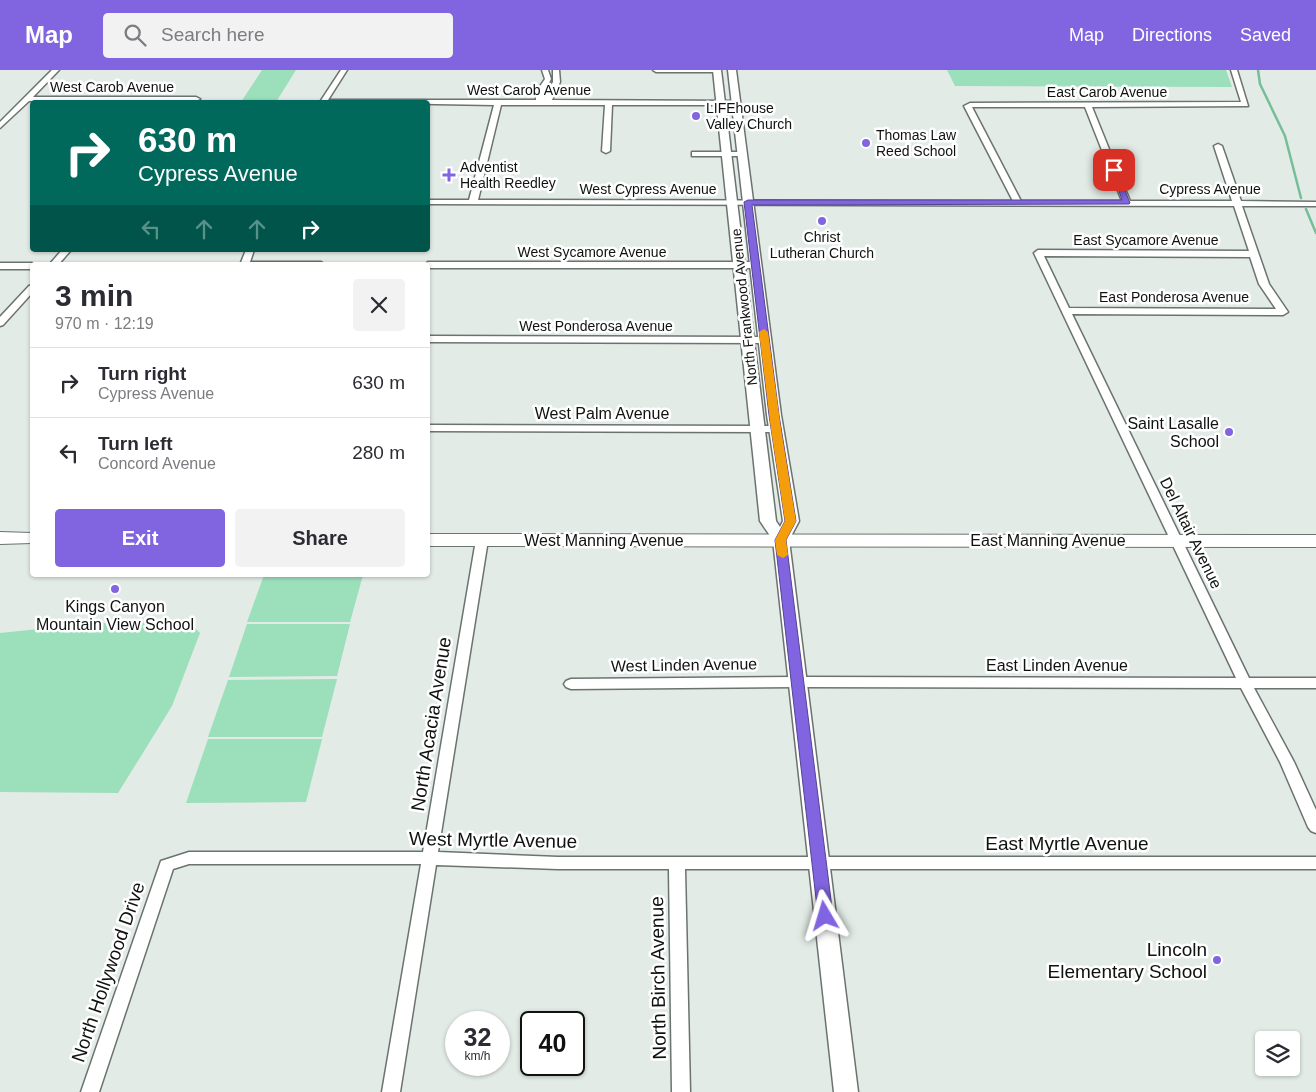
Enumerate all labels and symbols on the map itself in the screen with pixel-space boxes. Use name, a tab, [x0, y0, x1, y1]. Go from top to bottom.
street label: West Carob Avenue	[50, 79, 174, 95]
street label: West Carob Avenue	[467, 82, 591, 98]
street label: East Carob Avenue	[1047, 84, 1167, 100]
place label: LIFEhouse Valley Church	[706, 100, 792, 132]
marker: LIFEhouse Valley Church	[690, 110, 702, 122]
place label: Thomas Law Reed School	[876, 127, 957, 159]
marker: Thomas Law Reed School	[860, 137, 872, 149]
pin	[1093, 149, 1135, 191]
place label: Adventist Health Reedley	[460, 159, 556, 191]
marker: Adventist Health Reedley	[442, 168, 456, 182]
street label: West Cypress Avenue	[579, 181, 717, 197]
street label: Cypress Avenue	[1159, 181, 1261, 197]
marker: Christ Lutheran Church	[816, 215, 828, 227]
street label: North Frankwood Avenue	[728, 228, 760, 386]
place label: Christ Lutheran Church	[770, 229, 874, 261]
street label: East Sycamore Avenue	[1073, 232, 1219, 248]
street label: West Sycamore Avenue	[518, 244, 667, 260]
street label: East Ponderosa Avenue	[1099, 289, 1249, 305]
street label: West Ponderosa Avenue	[519, 318, 673, 334]
street label: West Palm Avenue	[535, 405, 669, 422]
place label: Saint Lasalle School	[1127, 415, 1219, 450]
marker: Saint Lasalle School	[1223, 426, 1235, 438]
street label: Del Altair Avenue	[1157, 475, 1225, 591]
street label: West Manning Avenue	[524, 532, 684, 549]
street label: East Manning Avenue	[970, 532, 1126, 549]
marker: Kings Canyon Mountain View School	[109, 583, 121, 595]
place label: Kings Canyon Mountain View School	[36, 598, 194, 633]
street label: North Acacia Avenue	[407, 635, 455, 813]
street label: West Linden Avenue	[611, 655, 757, 675]
street label: East Linden Avenue	[986, 657, 1128, 674]
street label: West Myrtle Avenue	[409, 828, 577, 852]
street label: East Myrtle Avenue	[985, 833, 1149, 854]
street label: North Hollywood Drive	[67, 879, 149, 1065]
position arrow	[798, 889, 850, 941]
street label: North Birch Avenue	[646, 896, 670, 1060]
place label: Lincoln Elementary School	[1048, 939, 1207, 982]
marker: Lincoln Elementary School	[1211, 954, 1223, 966]
speed limit sign: 40	[520, 1011, 585, 1076]

